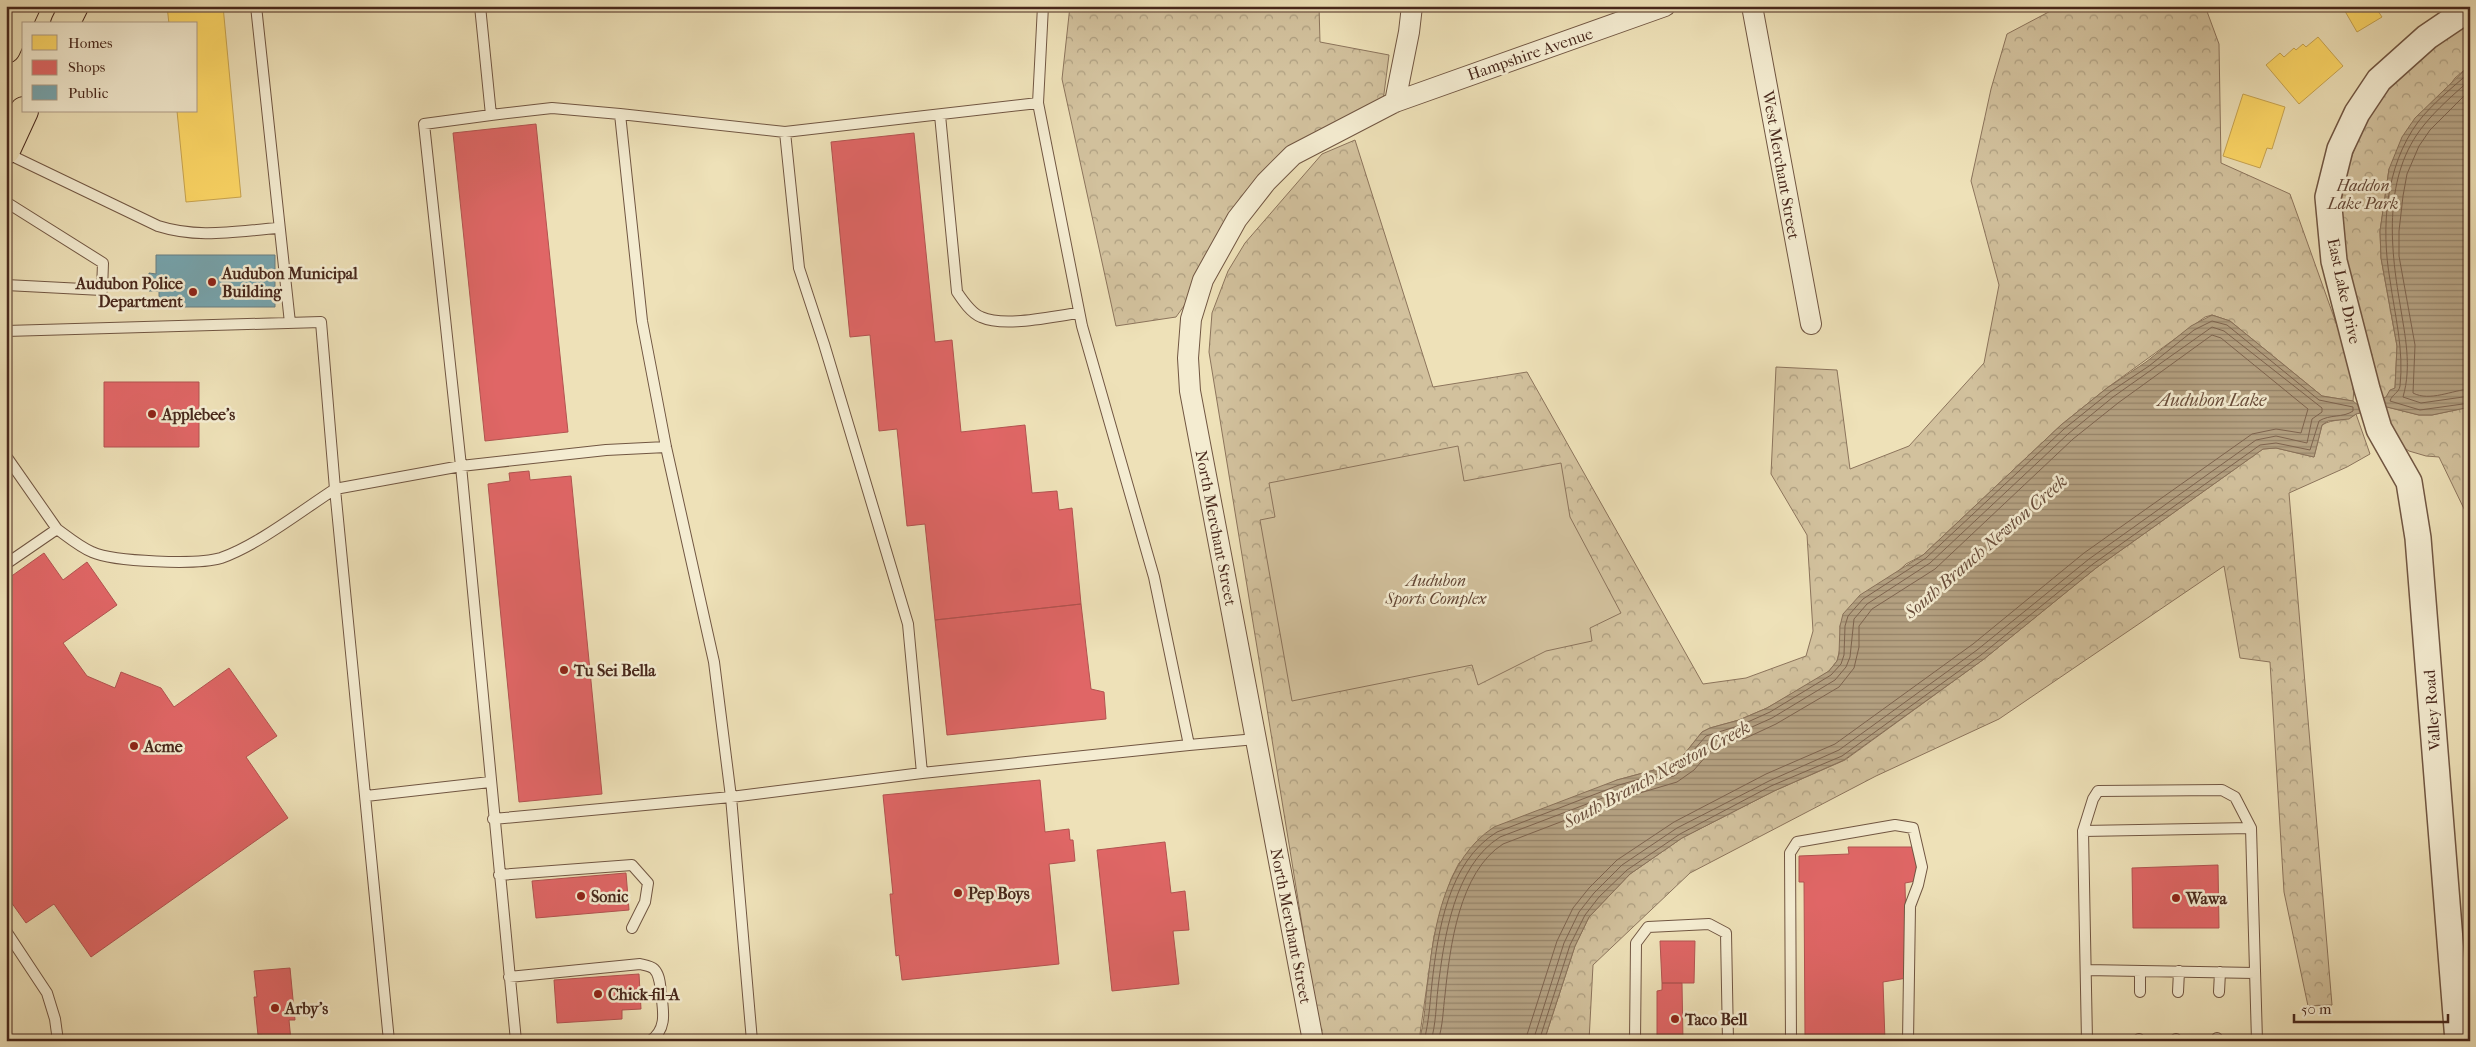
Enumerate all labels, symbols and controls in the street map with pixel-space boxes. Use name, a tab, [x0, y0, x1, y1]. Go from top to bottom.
legend	[22, 22, 198, 112]
street label: Hampshire Avenue	[1465, 24, 1595, 84]
text: Homes	[68, 34, 113, 52]
text: Shops	[68, 58, 106, 76]
text: Public	[68, 84, 109, 102]
street label: West Merchant Street	[1758, 88, 1803, 241]
park label: Haddon Lake Park	[2327, 176, 2398, 213]
street label: East Lake Drive	[2324, 236, 2365, 346]
place label: Audubon Municipal Building	[221, 264, 358, 302]
place label: Audubon Police Department	[75, 274, 183, 312]
marker: Audubon Municipal Building	[206, 276, 218, 288]
marker: Audubon Police Department	[187, 286, 199, 298]
water label: Audubon Lake	[2156, 390, 2267, 411]
place label: Applebee's	[161, 405, 235, 425]
marker: Applebee's	[146, 408, 158, 420]
street label: North Merchant Street	[1192, 449, 1240, 608]
water label: South Branch Newton Creek	[1900, 471, 2072, 624]
park label: Audubon Sports Complex	[1385, 571, 1487, 608]
place label: Tu Sei Bella	[573, 661, 656, 680]
marker: Tu Sei Bella	[558, 664, 570, 676]
street label: Valley Road	[2420, 669, 2444, 752]
water label: South Branch Newton Creek	[1559, 717, 1754, 834]
place label: Acme	[143, 737, 183, 756]
marker: Acme	[128, 740, 140, 752]
street label: North Merchant Street	[1267, 847, 1315, 1006]
place label: Pep Boys	[968, 884, 1030, 904]
place label: Sonic	[591, 887, 628, 906]
marker: Pep Boys	[952, 887, 964, 899]
place label: Wawa	[2185, 889, 2227, 908]
marker: Sonic	[575, 890, 587, 902]
marker: Wawa	[2170, 892, 2182, 904]
place label: Chick-fil-A	[608, 985, 680, 1004]
marker: Chick-fil-A	[592, 988, 604, 1000]
scale bar	[2294, 992, 2447, 1024]
place label: Arby's	[284, 999, 328, 1019]
text: 50 m	[2301, 1000, 2332, 1018]
marker: Arby's	[269, 1002, 281, 1014]
place label: Taco Bell	[1684, 1010, 1748, 1029]
marker: Taco Bell	[1669, 1013, 1681, 1025]

